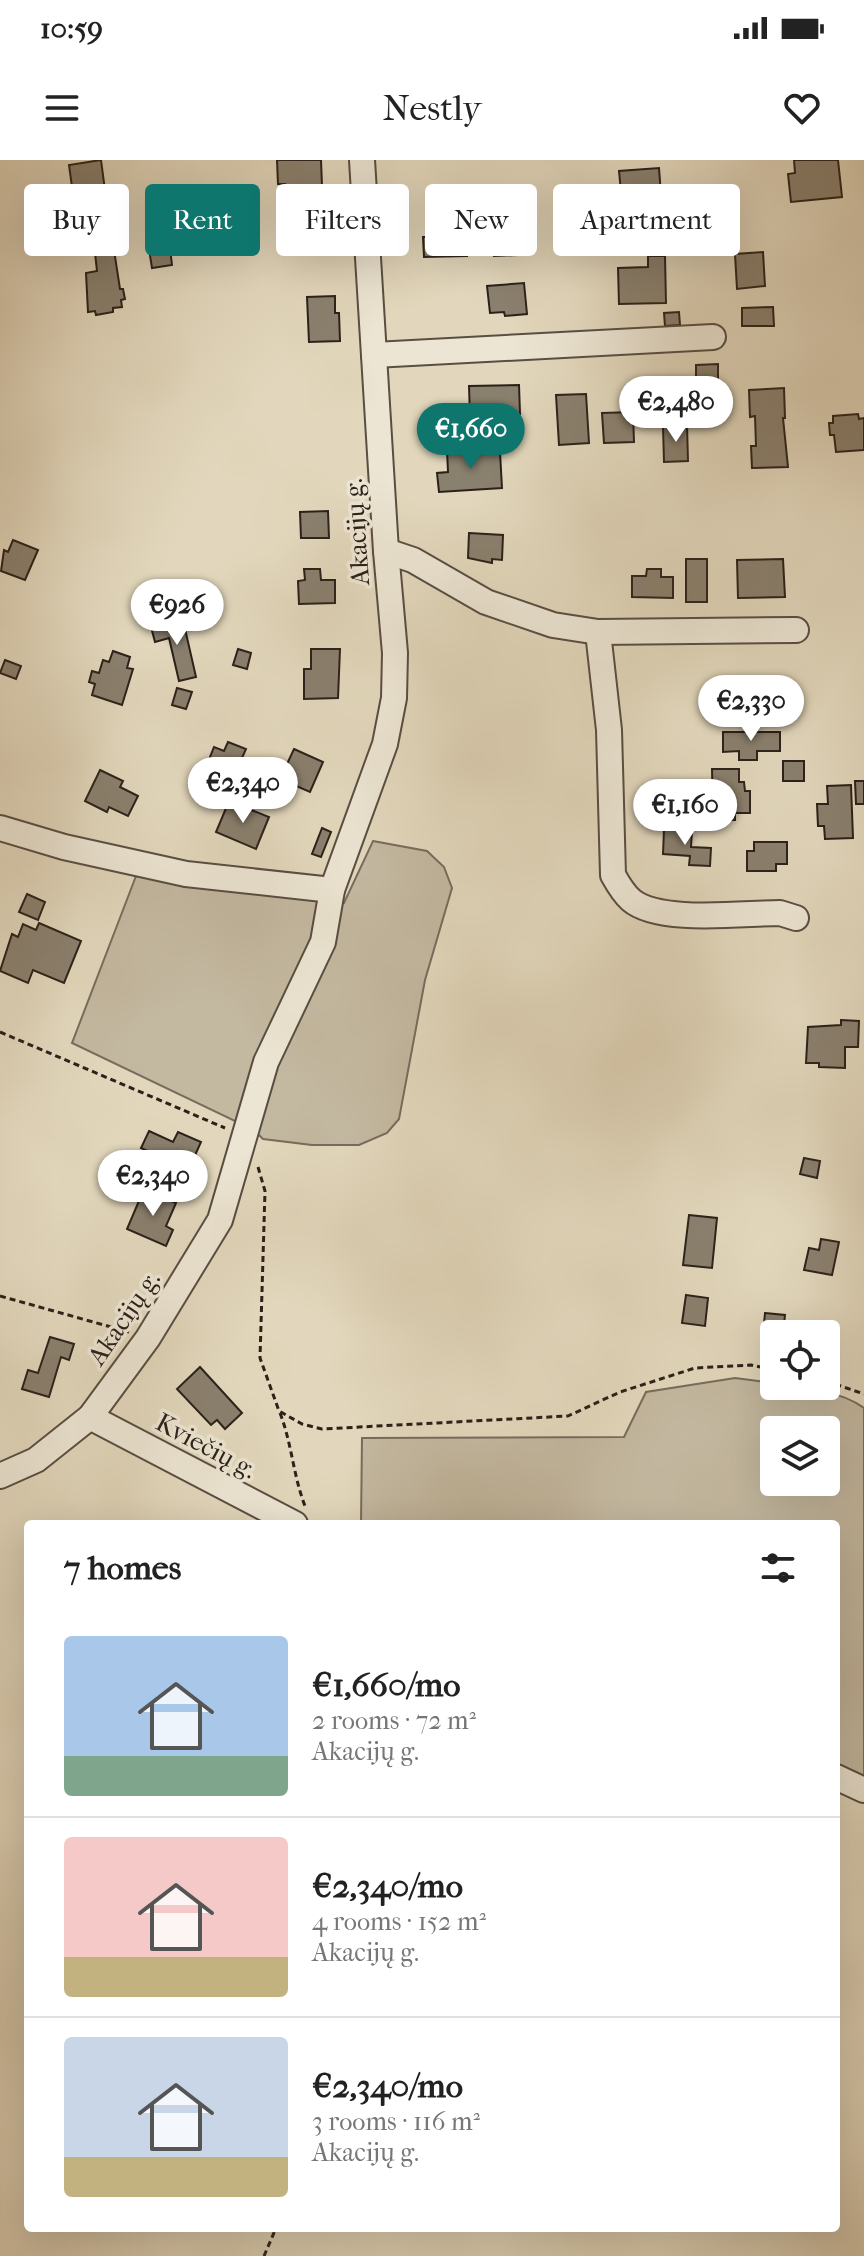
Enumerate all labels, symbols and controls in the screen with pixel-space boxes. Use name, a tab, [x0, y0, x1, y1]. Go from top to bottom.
text: 10:59	[40, 11, 103, 46]
icon: menu	[40, 86, 84, 130]
icon: heart	[780, 86, 824, 130]
text: Nestly	[383, 87, 482, 129]
chip: Buy	[24, 184, 129, 256]
chip: Rent	[145, 184, 260, 256]
chip: Filters	[276, 184, 409, 256]
chip: New	[425, 184, 537, 256]
chip: Apartment	[553, 184, 740, 256]
pin: €2,480	[611, 376, 741, 444]
text: €2,480	[637, 386, 715, 417]
pin: €1,660	[406, 403, 536, 471]
text: €1,660	[435, 413, 507, 444]
street label: Akacijų g.	[338, 477, 377, 588]
pin: €926	[130, 579, 224, 647]
text: €926	[149, 589, 205, 620]
pin: €2,330	[686, 675, 816, 743]
text: €2,330	[716, 685, 786, 716]
pin: €2,340	[178, 757, 308, 825]
text: €2,340	[206, 767, 280, 798]
pin: €1,160	[620, 779, 750, 847]
text: €1,160	[651, 789, 719, 820]
pin: €2,340	[88, 1150, 218, 1218]
text: €2,340	[116, 1160, 190, 1191]
street label: Akacijų g.	[81, 1265, 168, 1372]
map controls	[760, 1320, 840, 1496]
button: locate	[760, 1320, 840, 1400]
street label: Kviečių g.	[150, 1407, 262, 1486]
button: layers	[760, 1416, 840, 1496]
icon: filters	[756, 1546, 800, 1590]
text: 7 homes	[64, 1548, 181, 1588]
text: €1,660/mo	[312, 1665, 460, 1705]
icon: home	[128, 1668, 224, 1764]
text: 2 rooms · 72 m²	[312, 1705, 476, 1736]
text: Akacijų g.	[312, 1736, 419, 1767]
text: €2,340/mo	[312, 1866, 463, 1906]
icon: home	[128, 1869, 224, 1965]
text: 4 rooms · 152 m²	[312, 1906, 486, 1937]
text: Akacijų g.	[312, 1937, 419, 1968]
text: €2,340/mo	[312, 2066, 463, 2106]
icon: home	[128, 2069, 224, 2165]
text: 3 rooms · 116 m²	[312, 2106, 480, 2137]
text: Akacijų g.	[312, 2137, 419, 2168]

